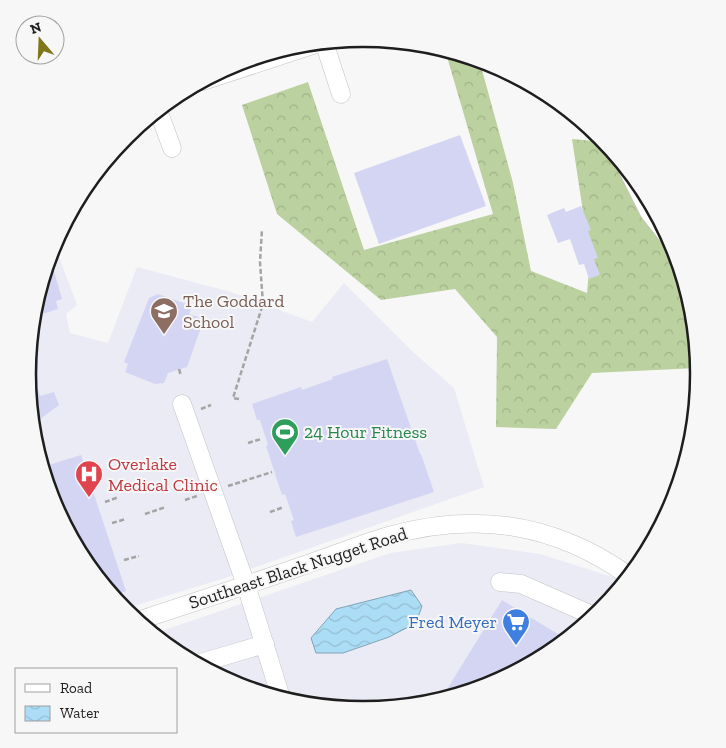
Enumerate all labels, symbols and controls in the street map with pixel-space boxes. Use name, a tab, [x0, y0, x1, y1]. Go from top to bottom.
north arrow	[15, 15, 65, 65]
text: N	[28, 18, 44, 38]
place label: The Goddard School	[183, 290, 284, 333]
school or university icon: The Goddard School	[149, 296, 179, 335]
sports icon: 24 Hour Fitness	[270, 417, 300, 456]
place label: 24 Hour Fitness	[304, 421, 427, 443]
place label: Overlake Medical Clinic	[108, 453, 218, 496]
hospital icon: Overlake Medical Clinic	[74, 459, 104, 498]
street label: Southeast Black Nugget Road	[186, 522, 410, 614]
supermarket icon: Fred Meyer	[501, 607, 531, 646]
place label: Fred Meyer	[408, 611, 497, 633]
legend	[15, 668, 178, 733]
text: Road	[60, 679, 93, 697]
text: Water	[60, 704, 100, 722]

